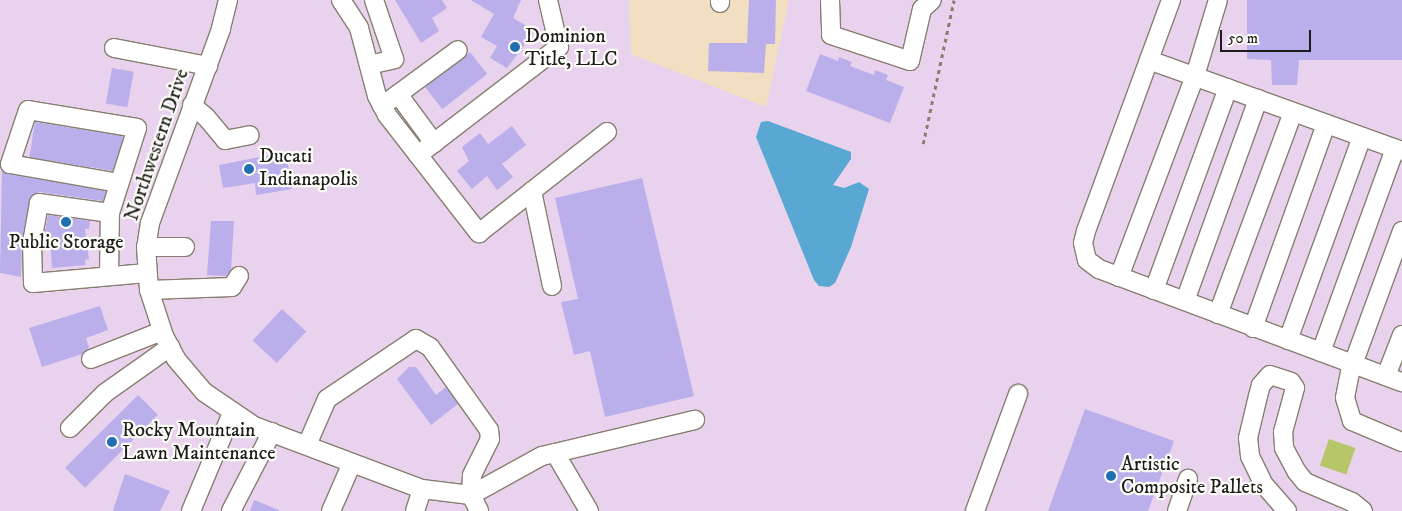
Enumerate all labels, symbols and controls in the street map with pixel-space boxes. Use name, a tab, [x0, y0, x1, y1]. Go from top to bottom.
scale bar	[1222, 20, 1313, 52]
place label: Dominion Title, LLC	[525, 24, 618, 71]
text: 50 m	[1228, 29, 1258, 48]
marker: Dominion Title, LLC	[509, 41, 521, 53]
street label: Northwestern Drive	[120, 66, 194, 224]
place label: Ducati Indianapolis	[259, 145, 358, 192]
marker: Ducati Indianapolis	[243, 163, 255, 175]
marker: Public Storage	[60, 216, 72, 228]
place label: Public Storage	[8, 230, 124, 254]
place label: Rocky Mountain Lawn Maintenance	[122, 419, 276, 466]
marker: Rocky Mountain Lawn Maintenance	[106, 436, 118, 448]
place label: Artistic Composite Pallets	[1121, 452, 1263, 499]
marker: Artistic Composite Pallets	[1105, 470, 1117, 482]

